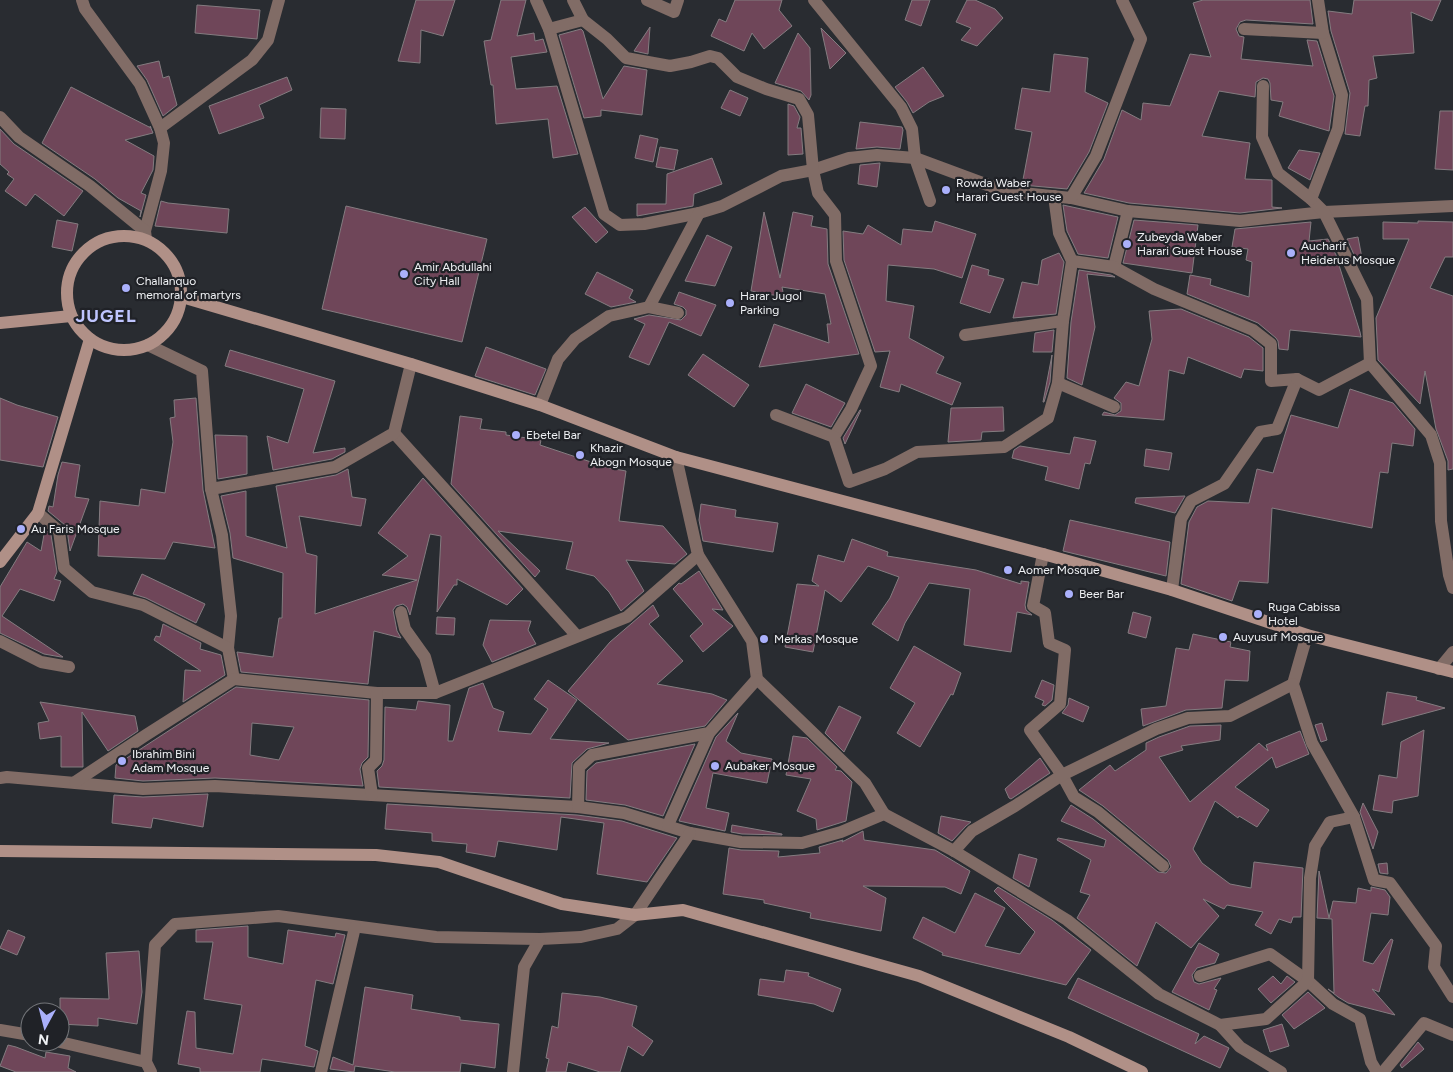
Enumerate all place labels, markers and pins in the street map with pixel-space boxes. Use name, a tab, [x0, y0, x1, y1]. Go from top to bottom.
place label: Rowda Waber Harari Guest House	[956, 176, 1062, 204]
marker: Rowda Waber Harari Guest House	[940, 184, 952, 196]
place label: Zubeyda Waber Harari Guest House	[1137, 230, 1243, 258]
marker: Zubeyda Waber Harari Guest House	[1121, 238, 1133, 250]
place label: Aucharif Heiderus Mosque	[1301, 239, 1396, 267]
marker: Aucharif Heiderus Mosque	[1285, 247, 1297, 259]
place label: Amir Abdullahi City Hall	[414, 260, 492, 288]
marker: Amir Abdullahi City Hall	[398, 268, 410, 280]
place label: Challanquo memoral of martyrs	[136, 274, 241, 302]
marker: Challanquo memoral of martyrs	[120, 282, 132, 294]
place label: Harar Jugol Parking	[740, 289, 802, 317]
marker: Harar Jugol Parking	[724, 297, 736, 309]
place label: Ebetel Bar	[526, 428, 581, 442]
marker: Ebetel Bar	[510, 429, 522, 441]
place label: Khazir Abogn Mosque	[590, 441, 672, 469]
marker: Khazir Abogn Mosque	[574, 449, 586, 461]
place label: Au Faris Mosque	[31, 522, 120, 536]
marker: Au Faris Mosque	[15, 523, 27, 535]
place label: Aomer Mosque	[1018, 563, 1100, 577]
marker: Aomer Mosque	[1002, 564, 1014, 576]
place label: Beer Bar	[1079, 587, 1124, 601]
marker: Beer Bar	[1063, 588, 1075, 600]
place label: Ruga Cabissa Hotel	[1268, 600, 1340, 628]
marker: Ruga Cabissa Hotel	[1252, 608, 1264, 620]
place label: Auyusuf Mosque	[1233, 630, 1324, 644]
marker: Auyusuf Mosque	[1217, 631, 1229, 643]
place label: Merkas Mosque	[774, 632, 858, 646]
marker: Merkas Mosque	[758, 633, 770, 645]
place label: Ibrahim Bini Adam Mosque	[132, 747, 210, 775]
marker: Ibrahim Bini Adam Mosque	[116, 755, 128, 767]
place label: Aubaker Mosque	[725, 759, 816, 773]
marker: Aubaker Mosque	[709, 760, 721, 772]

